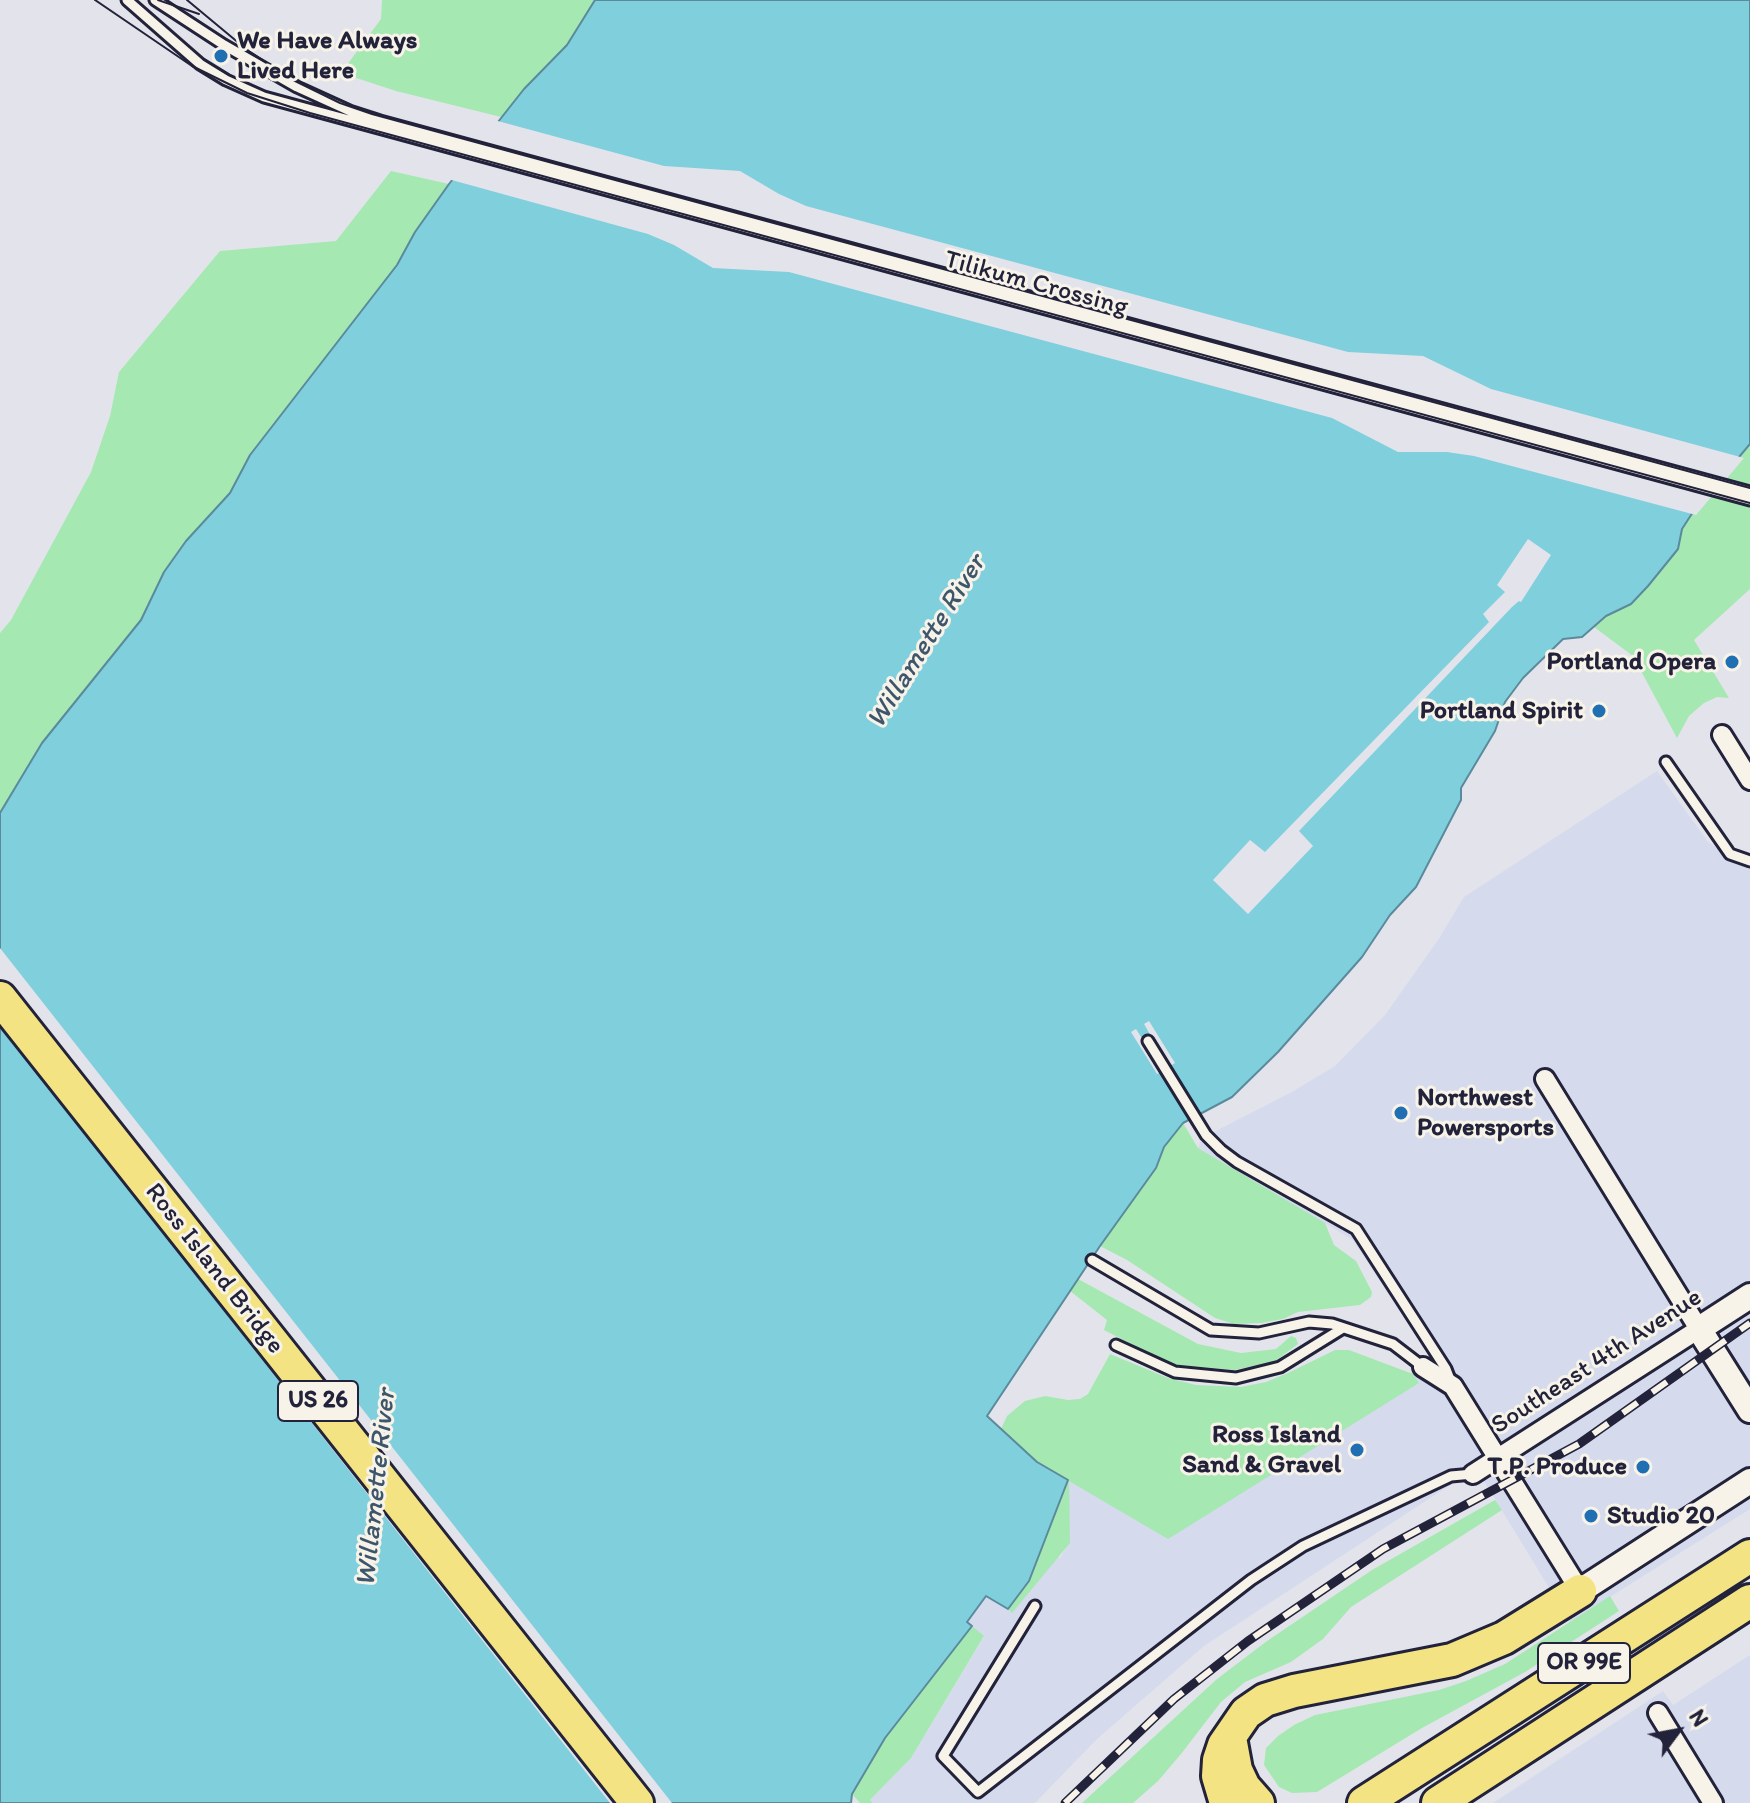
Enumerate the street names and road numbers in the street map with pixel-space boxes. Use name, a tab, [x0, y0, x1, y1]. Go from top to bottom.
street label: Tilikum Crossing	[941, 245, 1131, 323]
street label: Ross Island Bridge	[138, 1177, 290, 1361]
street label: Southeast 4th Avenue	[1486, 1282, 1708, 1442]
road number: US 26	[278, 1381, 358, 1421]
road number: OR 99E	[1538, 1643, 1630, 1683]

